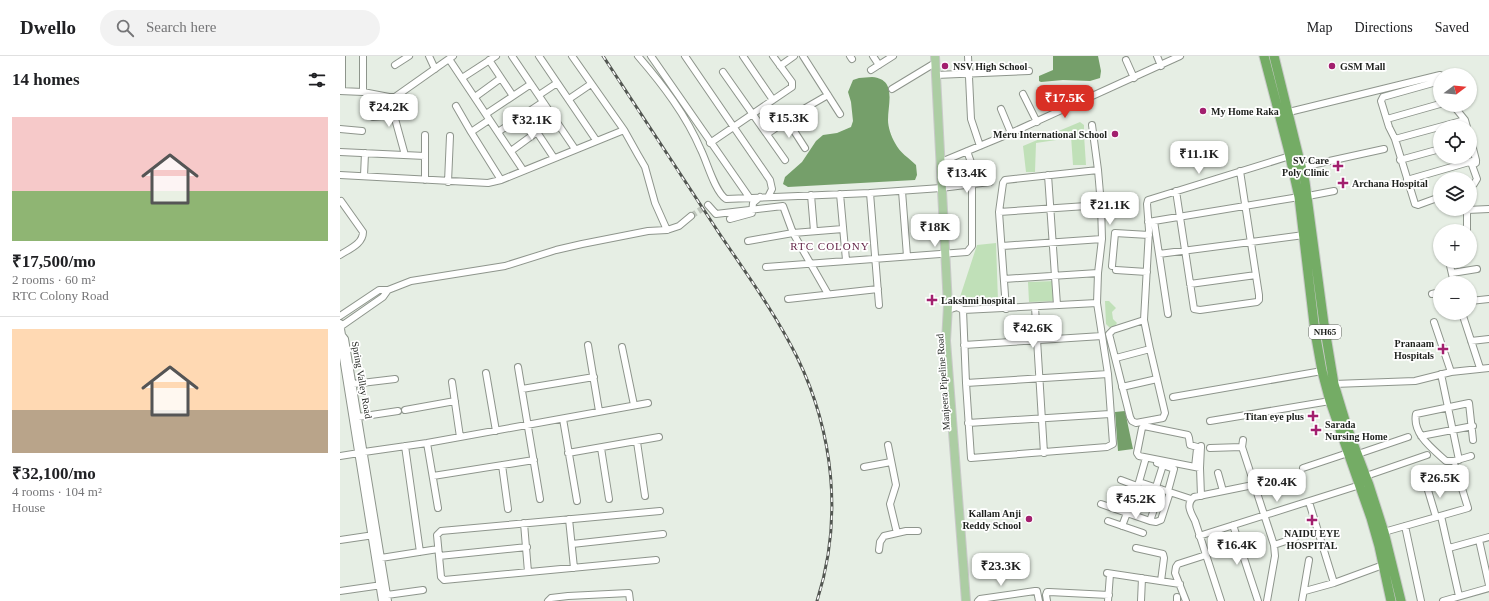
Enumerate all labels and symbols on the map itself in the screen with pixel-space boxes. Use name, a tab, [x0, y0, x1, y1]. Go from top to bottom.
marker: NSV High School	[940, 61, 950, 71]
place label: NSV High School	[953, 61, 1028, 72]
marker: GSM Mall	[1327, 61, 1337, 71]
place label: GSM Mall	[1340, 61, 1385, 72]
north arrow	[1433, 68, 1477, 112]
pin: ₹17.5K	[1032, 85, 1098, 119]
pin: ₹24.2K	[356, 94, 422, 128]
pin: ₹15.3K	[756, 105, 822, 139]
marker: My Home Raka	[1198, 106, 1208, 116]
place label: My Home Raka	[1211, 106, 1279, 117]
pin: ₹32.1K	[499, 107, 565, 141]
place label: Meru International School	[993, 129, 1107, 140]
marker: Meru International School	[1110, 129, 1120, 139]
pin: ₹11.1K	[1166, 141, 1232, 175]
place label: SV Care Poly Clinic	[1282, 155, 1330, 178]
pin: ₹13.4K	[934, 160, 1000, 194]
marker: SV Care Poly Clinic	[1332, 160, 1344, 172]
marker: Archana Hospital	[1337, 177, 1349, 189]
place label: Archana Hospital	[1352, 178, 1428, 189]
pin: ₹21.1K	[1077, 192, 1143, 226]
pin: ₹18K	[911, 214, 959, 248]
district label: RTC COLONY	[790, 240, 870, 252]
marker: Lakshmi hospital	[926, 294, 938, 306]
place label: Lakshmi hospital	[941, 295, 1015, 306]
pin: ₹42.6K	[1000, 315, 1066, 349]
road number: NH65	[1309, 325, 1341, 339]
street label: Manjeera Pipeline Road	[934, 333, 952, 431]
place label: Pranaam Hospitals	[1394, 338, 1435, 361]
street label: Spring Valley Road	[350, 341, 374, 419]
marker: Pranaam Hospitals	[1437, 343, 1449, 355]
marker: Titan eye plus	[1307, 410, 1319, 422]
place label: Titan eye plus	[1244, 411, 1304, 422]
place label: Sarada Nursing Home	[1325, 419, 1388, 442]
marker: Sarada Nursing Home	[1310, 424, 1322, 436]
pin: ₹26.5K	[1407, 465, 1473, 499]
pin: ₹20.4K	[1244, 469, 1310, 503]
pin: ₹45.2K	[1103, 486, 1169, 520]
place label: Kallam Anji Reddy School	[962, 508, 1021, 531]
marker: Kallam Anji Reddy School	[1024, 514, 1034, 524]
marker: NAIDU EYE HOSPITAL	[1306, 514, 1318, 526]
place label: NAIDU EYE HOSPITAL	[1284, 528, 1340, 551]
pin: ₹16.4K	[1204, 532, 1270, 566]
pin: ₹23.3K	[968, 553, 1034, 587]

